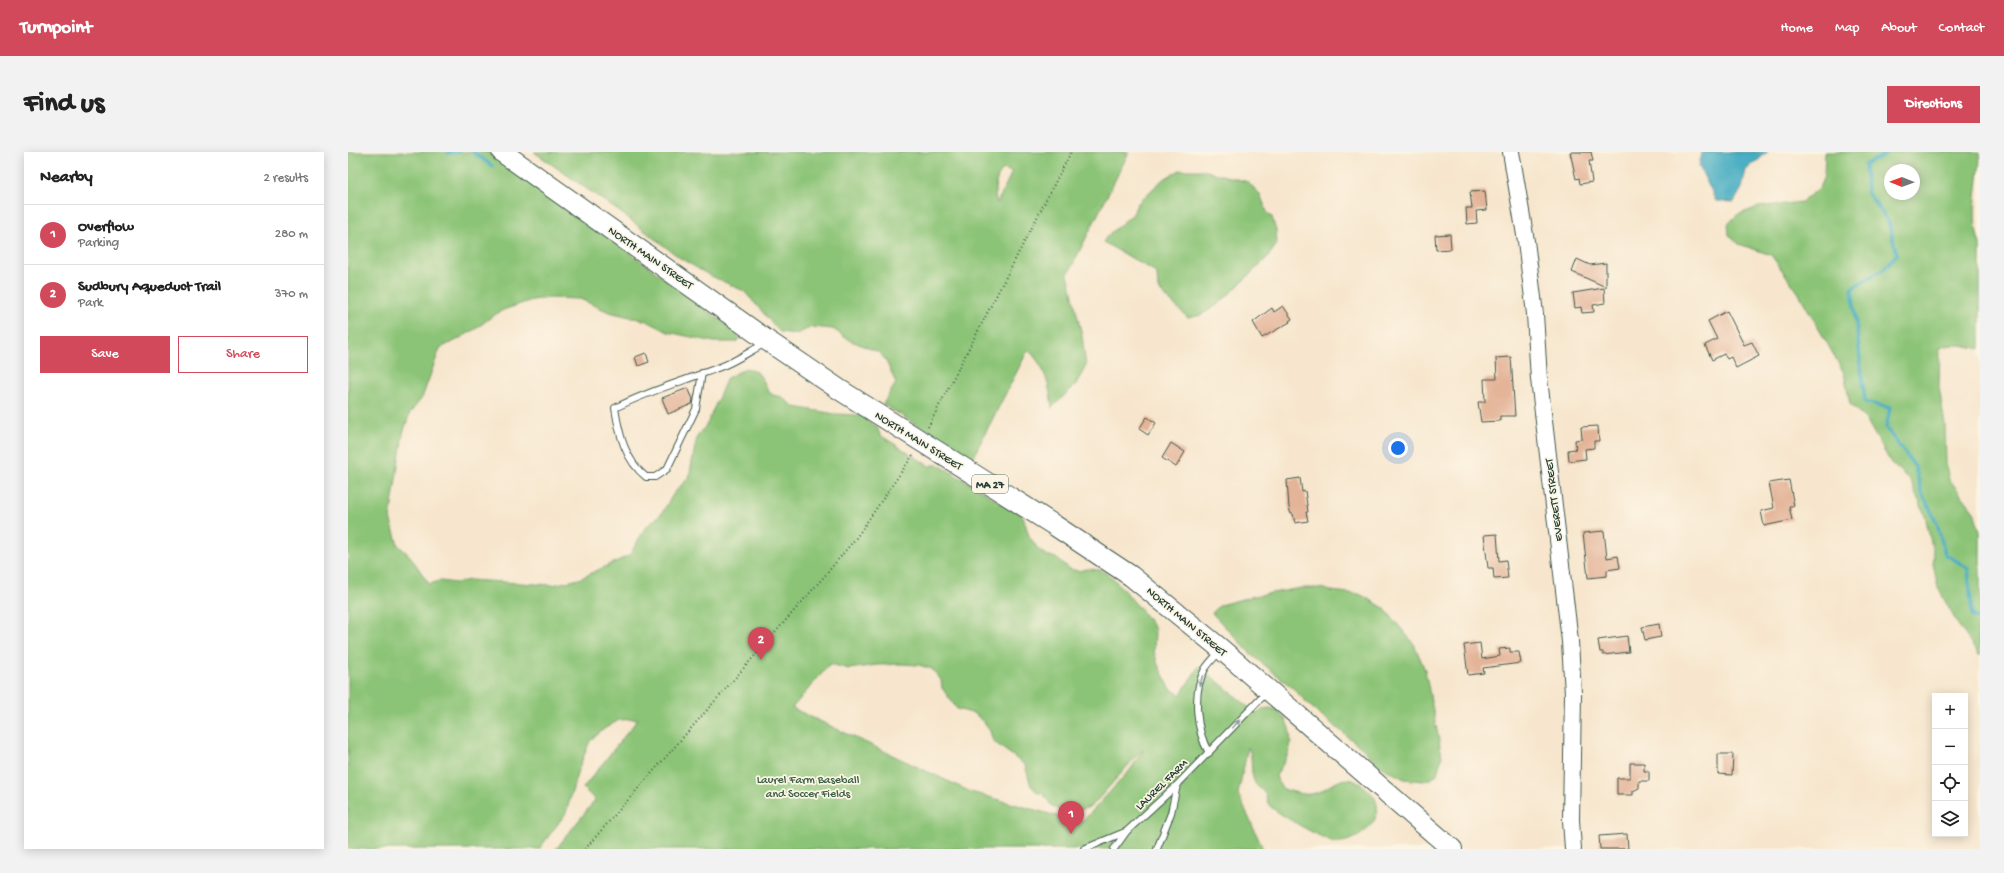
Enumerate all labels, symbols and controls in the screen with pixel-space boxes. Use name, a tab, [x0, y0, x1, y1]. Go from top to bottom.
text: Turnpoint	[20, 17, 92, 40]
text: Home	[1781, 20, 1813, 37]
text: Map	[1835, 20, 1859, 37]
text: About	[1881, 20, 1917, 37]
text: Contact	[1939, 20, 1984, 37]
button: Directions	[1887, 86, 1980, 123]
text: Find us	[24, 88, 104, 121]
north arrow	[1884, 164, 1920, 200]
text: Nearby	[40, 168, 93, 188]
text: 2 results	[263, 171, 308, 186]
text: Overflow	[78, 218, 134, 236]
street label: NORTH MAIN STREET	[605, 224, 696, 294]
text: 1	[50, 227, 56, 242]
text: 280 m	[275, 227, 308, 242]
text: Parking	[78, 236, 119, 251]
text: Sudbury Aqueduct Trail	[78, 278, 221, 296]
text: 2	[50, 287, 56, 302]
text: 370 m	[275, 287, 308, 302]
text: Park	[78, 296, 103, 311]
button: Save	[40, 336, 170, 373]
button: Share	[178, 336, 308, 373]
street label: NORTH MAIN STREET	[872, 409, 965, 475]
your location	[1388, 438, 1408, 458]
street label: EVERETT STREET	[1543, 456, 1567, 542]
road number: MA 27	[972, 475, 1008, 493]
street label: NORTH MAIN STREET	[1143, 585, 1230, 661]
pin: 2	[748, 627, 774, 660]
one-way arrow	[1198, 676, 1204, 688]
map controls	[1932, 693, 1968, 837]
button: +	[1932, 693, 1968, 729]
one-way arrow	[1231, 719, 1241, 729]
button: −	[1932, 729, 1968, 765]
street label: LAUREL FARM	[1133, 757, 1192, 814]
button: locate	[1932, 765, 1968, 801]
park label: Laurel Farm Baseball and Soccer Fields	[757, 774, 860, 802]
pin: 1	[1058, 801, 1084, 834]
button: layers	[1932, 801, 1968, 837]

